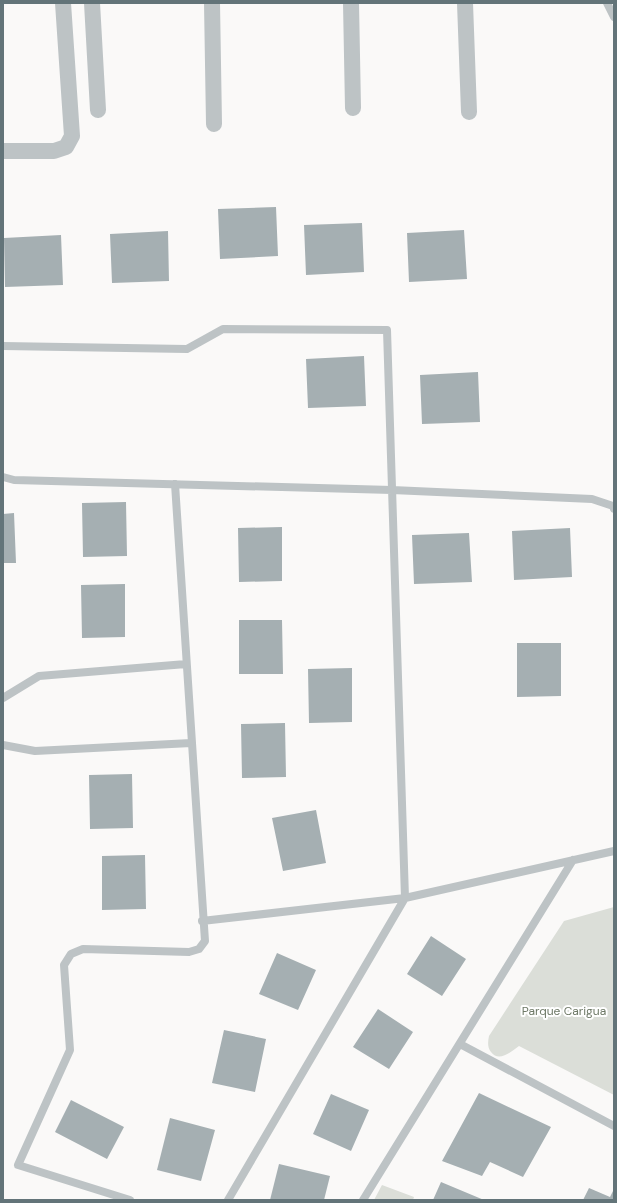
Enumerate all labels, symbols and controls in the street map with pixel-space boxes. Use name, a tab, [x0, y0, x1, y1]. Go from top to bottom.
park label: Parque Carigua	[522, 1003, 606, 1019]

